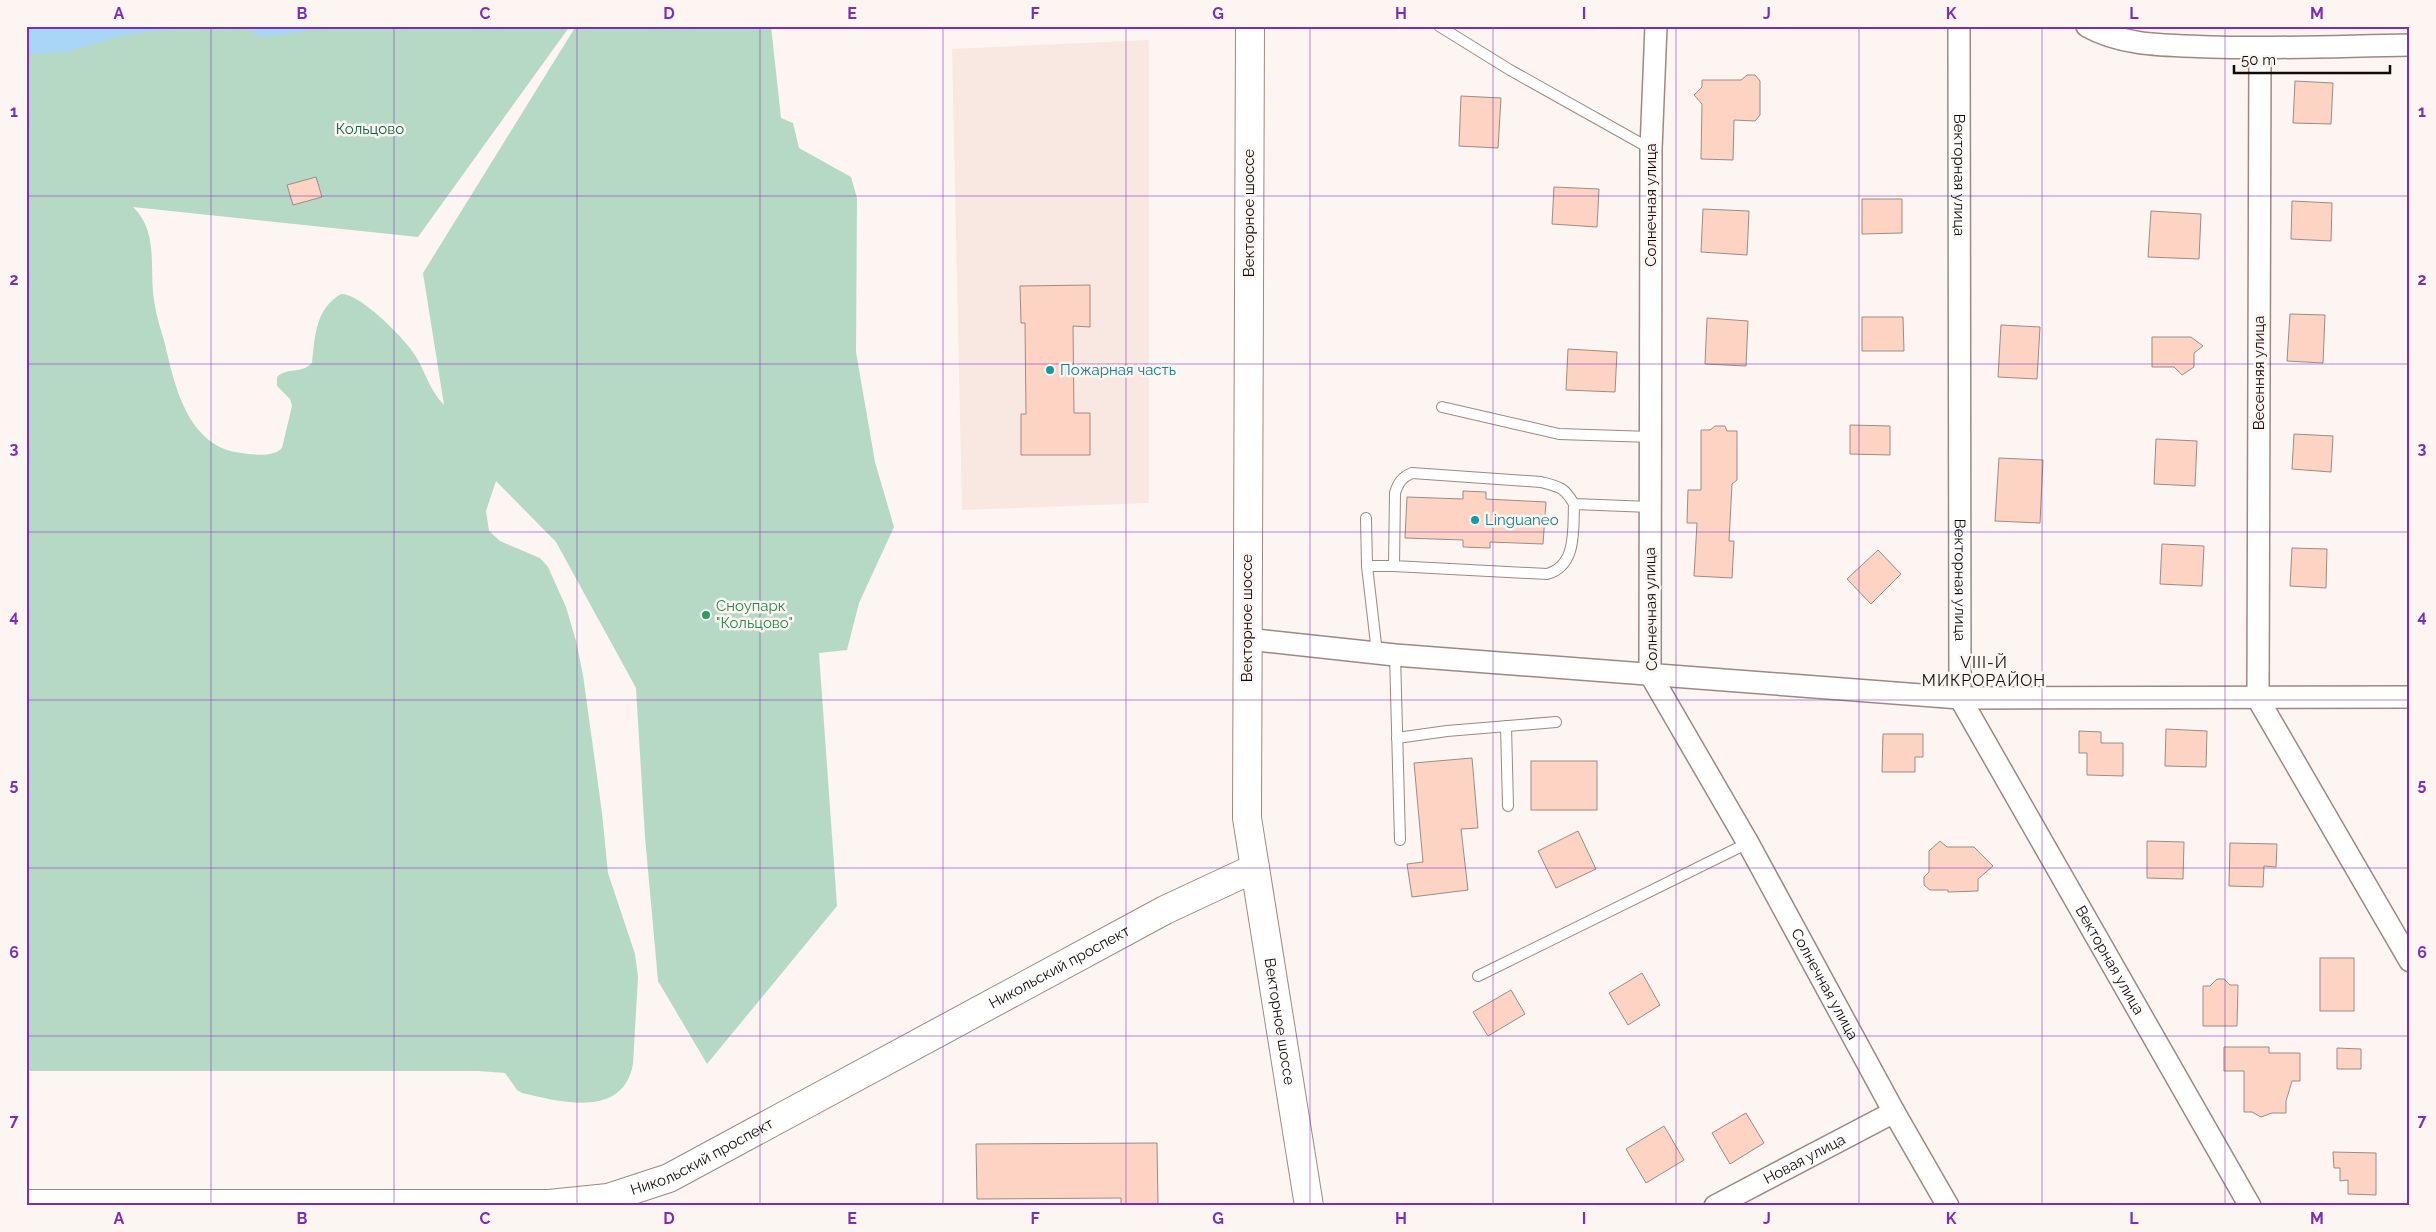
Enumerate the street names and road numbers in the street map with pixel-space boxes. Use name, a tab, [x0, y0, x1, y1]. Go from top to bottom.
street label: Векторная улица	[1950, 114, 1968, 236]
street label: Солнечная улица	[1642, 143, 1660, 267]
street label: Векторное шоссе	[1240, 149, 1258, 277]
street label: Весенняя улица	[2250, 316, 2268, 430]
street label: Векторная улица	[1951, 519, 1969, 641]
street label: Солнечная улица	[1641, 547, 1661, 671]
street label: Векторное шоссе	[1238, 554, 1256, 682]
street label: Векторная улица	[2072, 903, 2148, 1018]
street label: Никольский проспект	[986, 922, 1133, 1012]
street label: Солнечная улица	[1787, 925, 1862, 1043]
street label: Векторное шоссе	[1260, 957, 1299, 1086]
street label: Никольский проспект	[628, 1114, 776, 1199]
street label: Новая улица	[1760, 1130, 1848, 1188]

